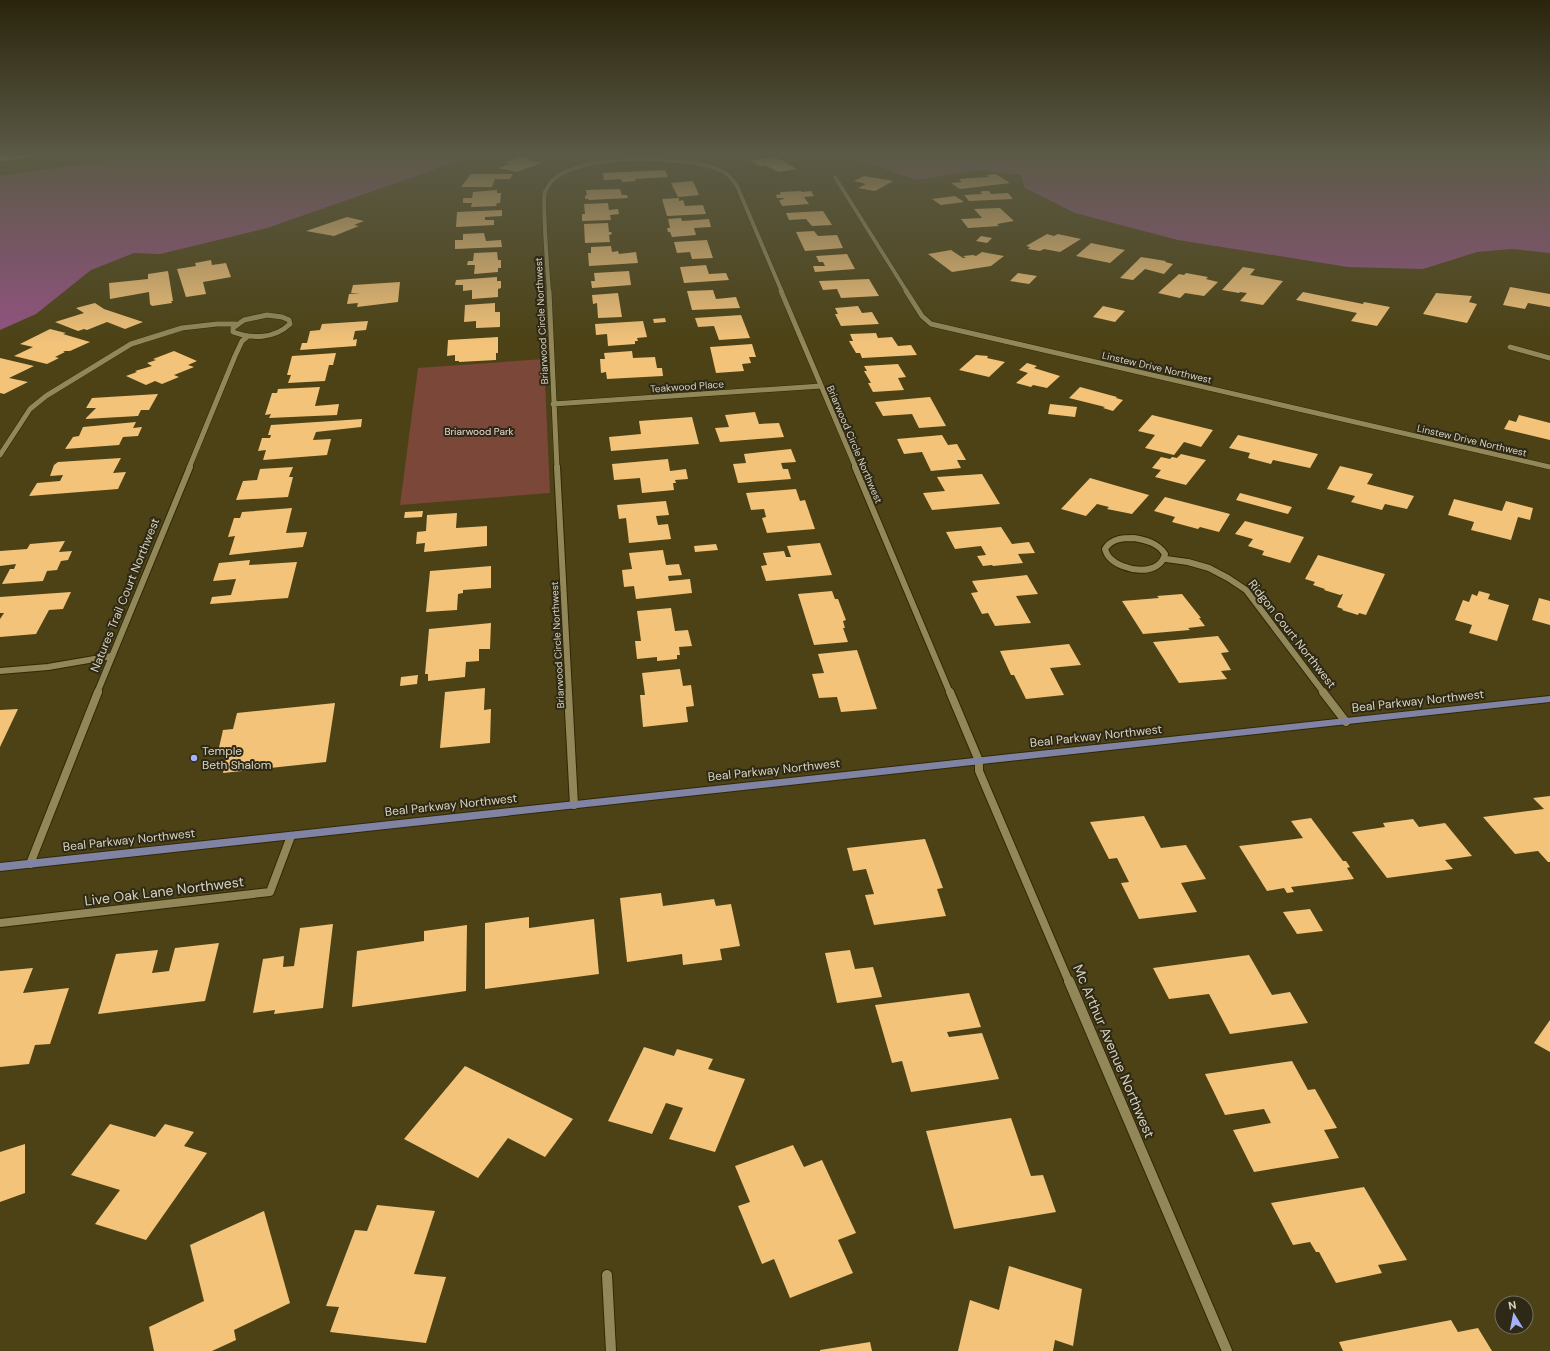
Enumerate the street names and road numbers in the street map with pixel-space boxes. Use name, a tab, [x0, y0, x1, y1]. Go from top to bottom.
street label: Briarwood Circle Northwest	[532, 257, 551, 385]
street label: Linstew Drive Northwest	[1101, 349, 1213, 386]
street label: Teakwood Place	[650, 377, 725, 396]
street label: Briarwood Circle Northwest	[824, 383, 885, 505]
street label: Linstew Drive Northwest	[1416, 422, 1528, 459]
street label: Natures Trail Court Northwest	[87, 515, 163, 674]
street label: Ridgon Court Northwest	[1245, 576, 1340, 692]
street label: Briarwood Circle Northwest	[548, 581, 567, 709]
street label: Beal Parkway Northwest	[1351, 686, 1485, 716]
street label: Beal Parkway Northwest	[1029, 721, 1163, 751]
street label: Beal Parkway Northwest	[707, 755, 841, 785]
street label: Beal Parkway Northwest	[384, 790, 518, 820]
street label: Beal Parkway Northwest	[62, 825, 196, 855]
street label: Live Oak Lane Northwest	[83, 872, 245, 910]
street label: Mc Arthur Avenue Northwest	[1069, 961, 1159, 1141]

